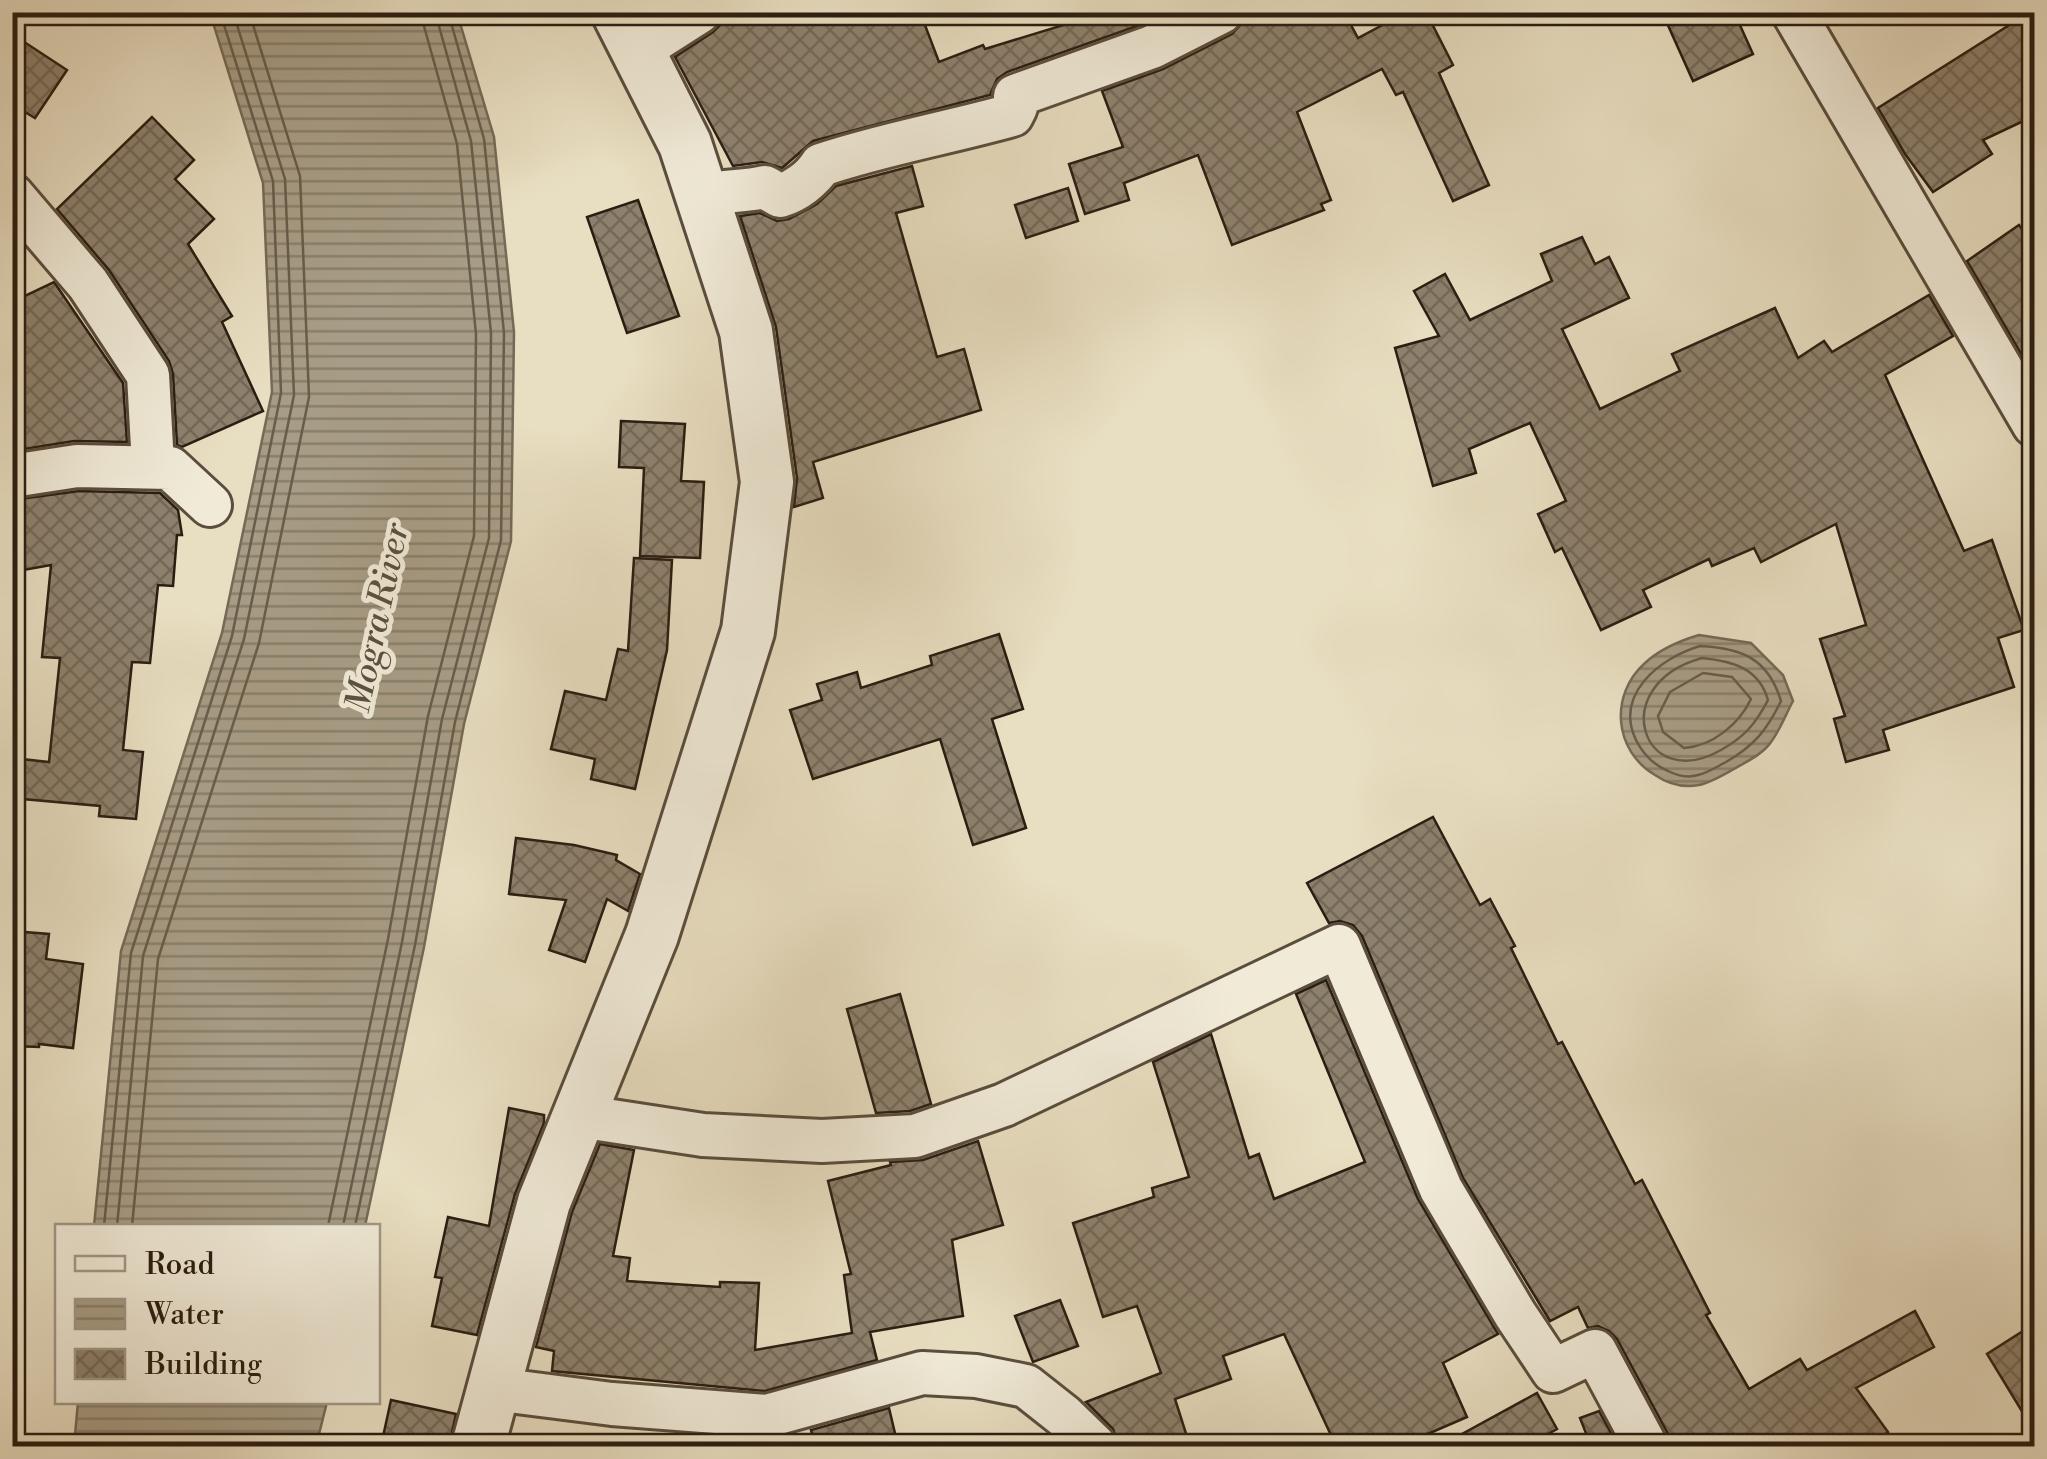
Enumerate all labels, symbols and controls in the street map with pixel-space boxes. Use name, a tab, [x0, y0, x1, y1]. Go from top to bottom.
water label: Mogra River	[337, 518, 419, 717]
legend	[55, 1224, 380, 1404]
text: Road	[145, 1246, 215, 1284]
text: Water	[144, 1296, 224, 1334]
text: Building	[144, 1346, 263, 1384]

